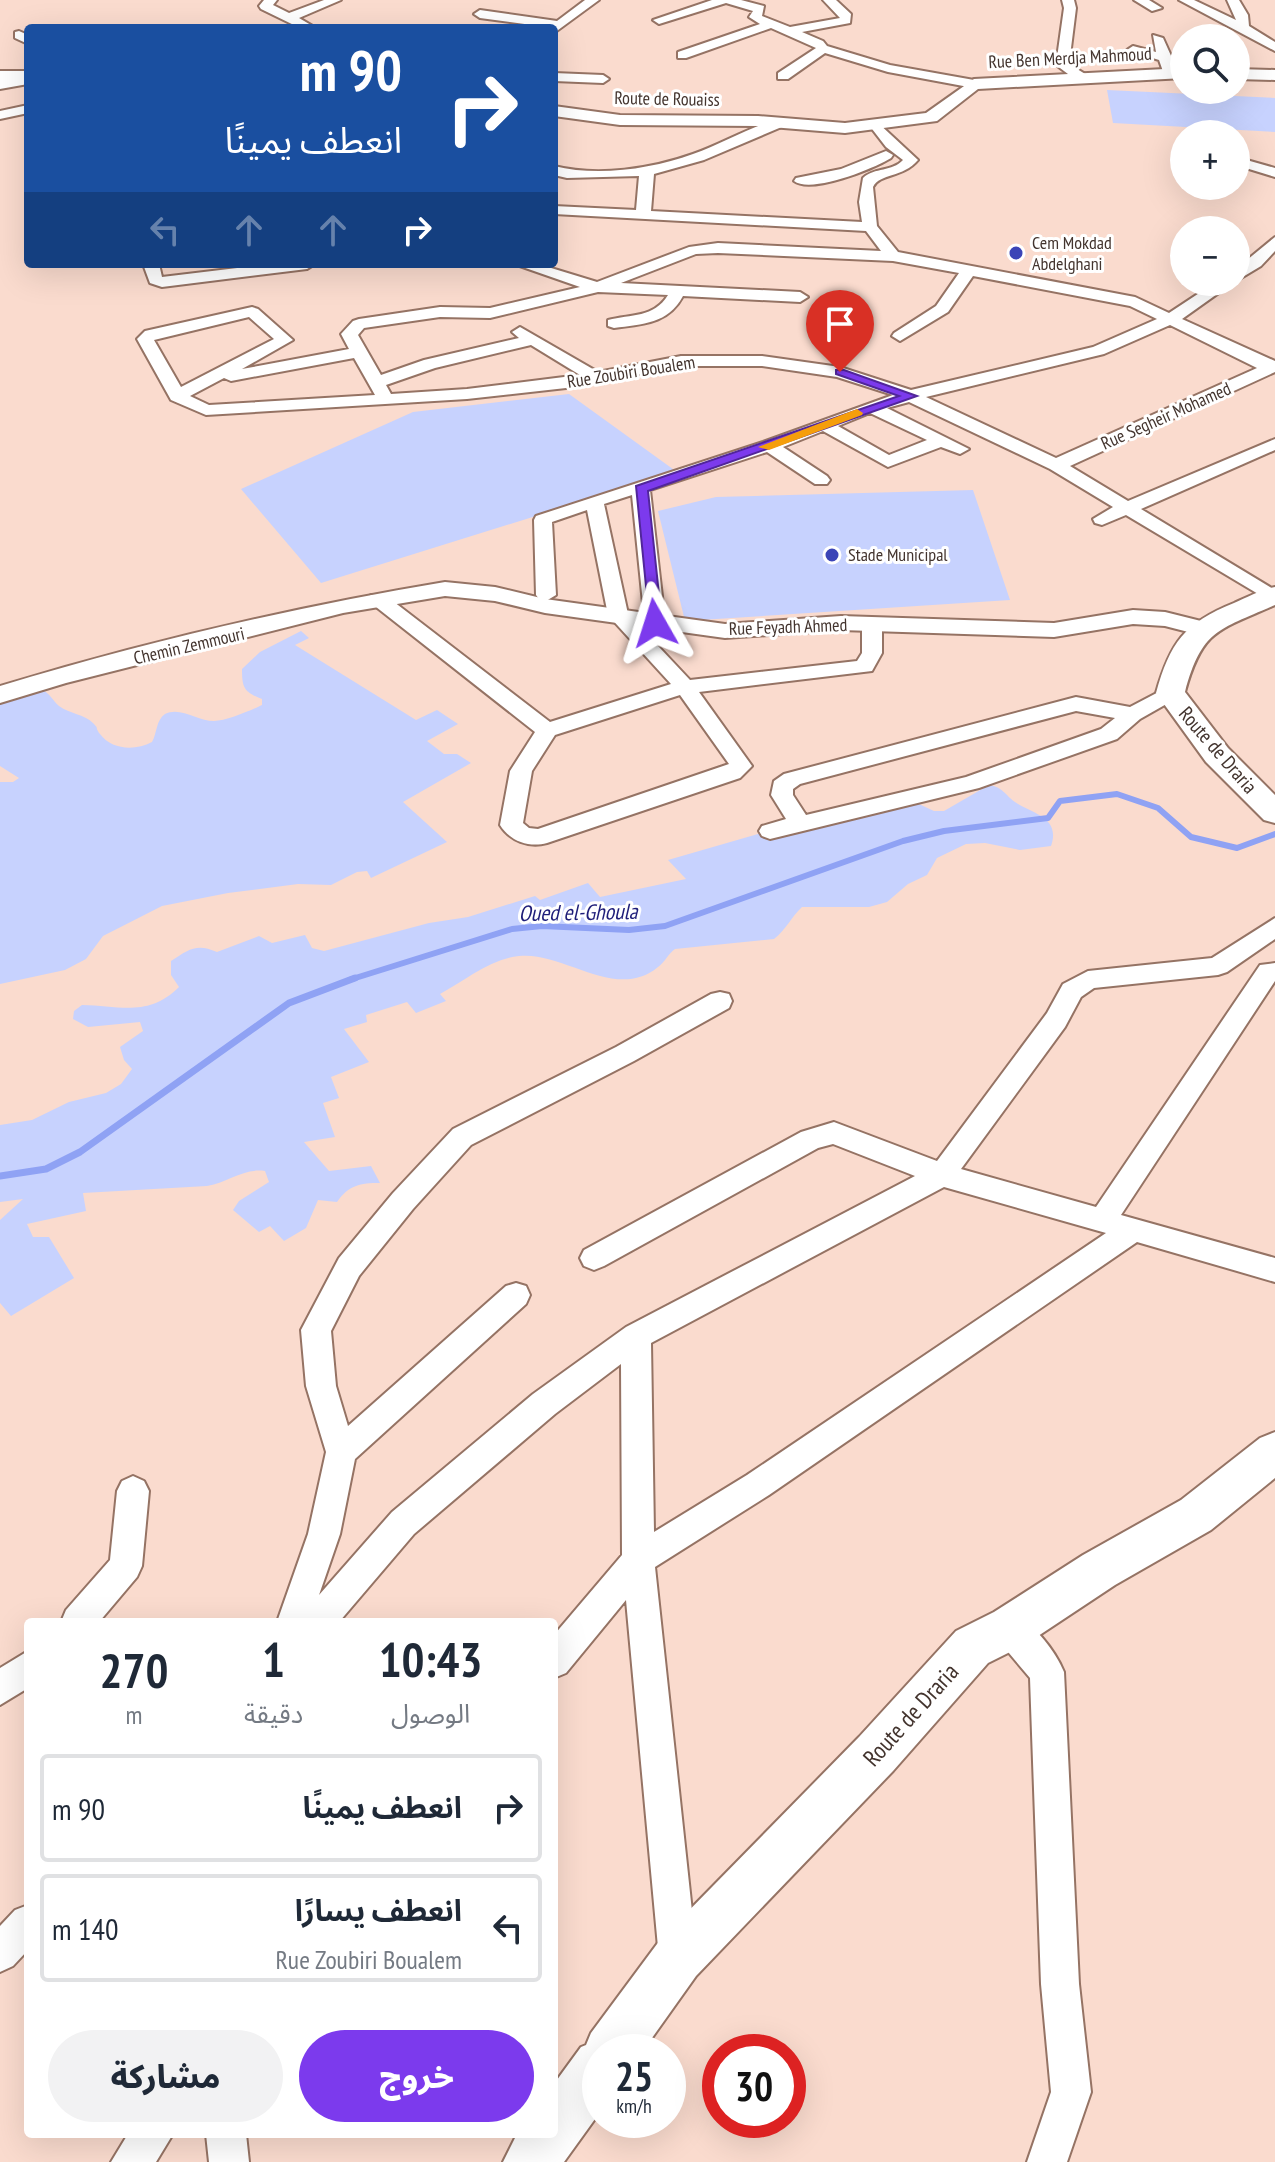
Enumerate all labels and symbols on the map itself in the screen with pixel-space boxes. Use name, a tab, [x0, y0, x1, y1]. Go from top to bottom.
street label: Rue Ben Merdja Mahmoud	[988, 42, 1152, 73]
street label: Route de Rouaiss	[614, 86, 720, 111]
place label: Cem Mokdad Abdelghani	[1032, 231, 1112, 275]
marker: Cem Mokdad Abdelghani	[1007, 244, 1025, 262]
pin	[806, 290, 874, 372]
street label: Rue Zoubiri Boualem	[565, 350, 697, 393]
street label: Rue Segheir Mohamed	[1097, 377, 1234, 454]
place label: Stade Municipal	[848, 543, 948, 566]
marker: Stade Municipal	[823, 546, 841, 564]
position arrow	[613, 581, 697, 665]
street label: Rue Feyadh Ahmed	[728, 613, 848, 640]
street label: Chemin Zemmouri	[131, 622, 247, 669]
street label: Route de Draria	[1173, 701, 1263, 799]
water label: Oued el-Ghoula	[518, 897, 639, 927]
street label: Route de Draria	[856, 1657, 965, 1773]
speed limit sign: 30	[702, 2034, 806, 2138]

